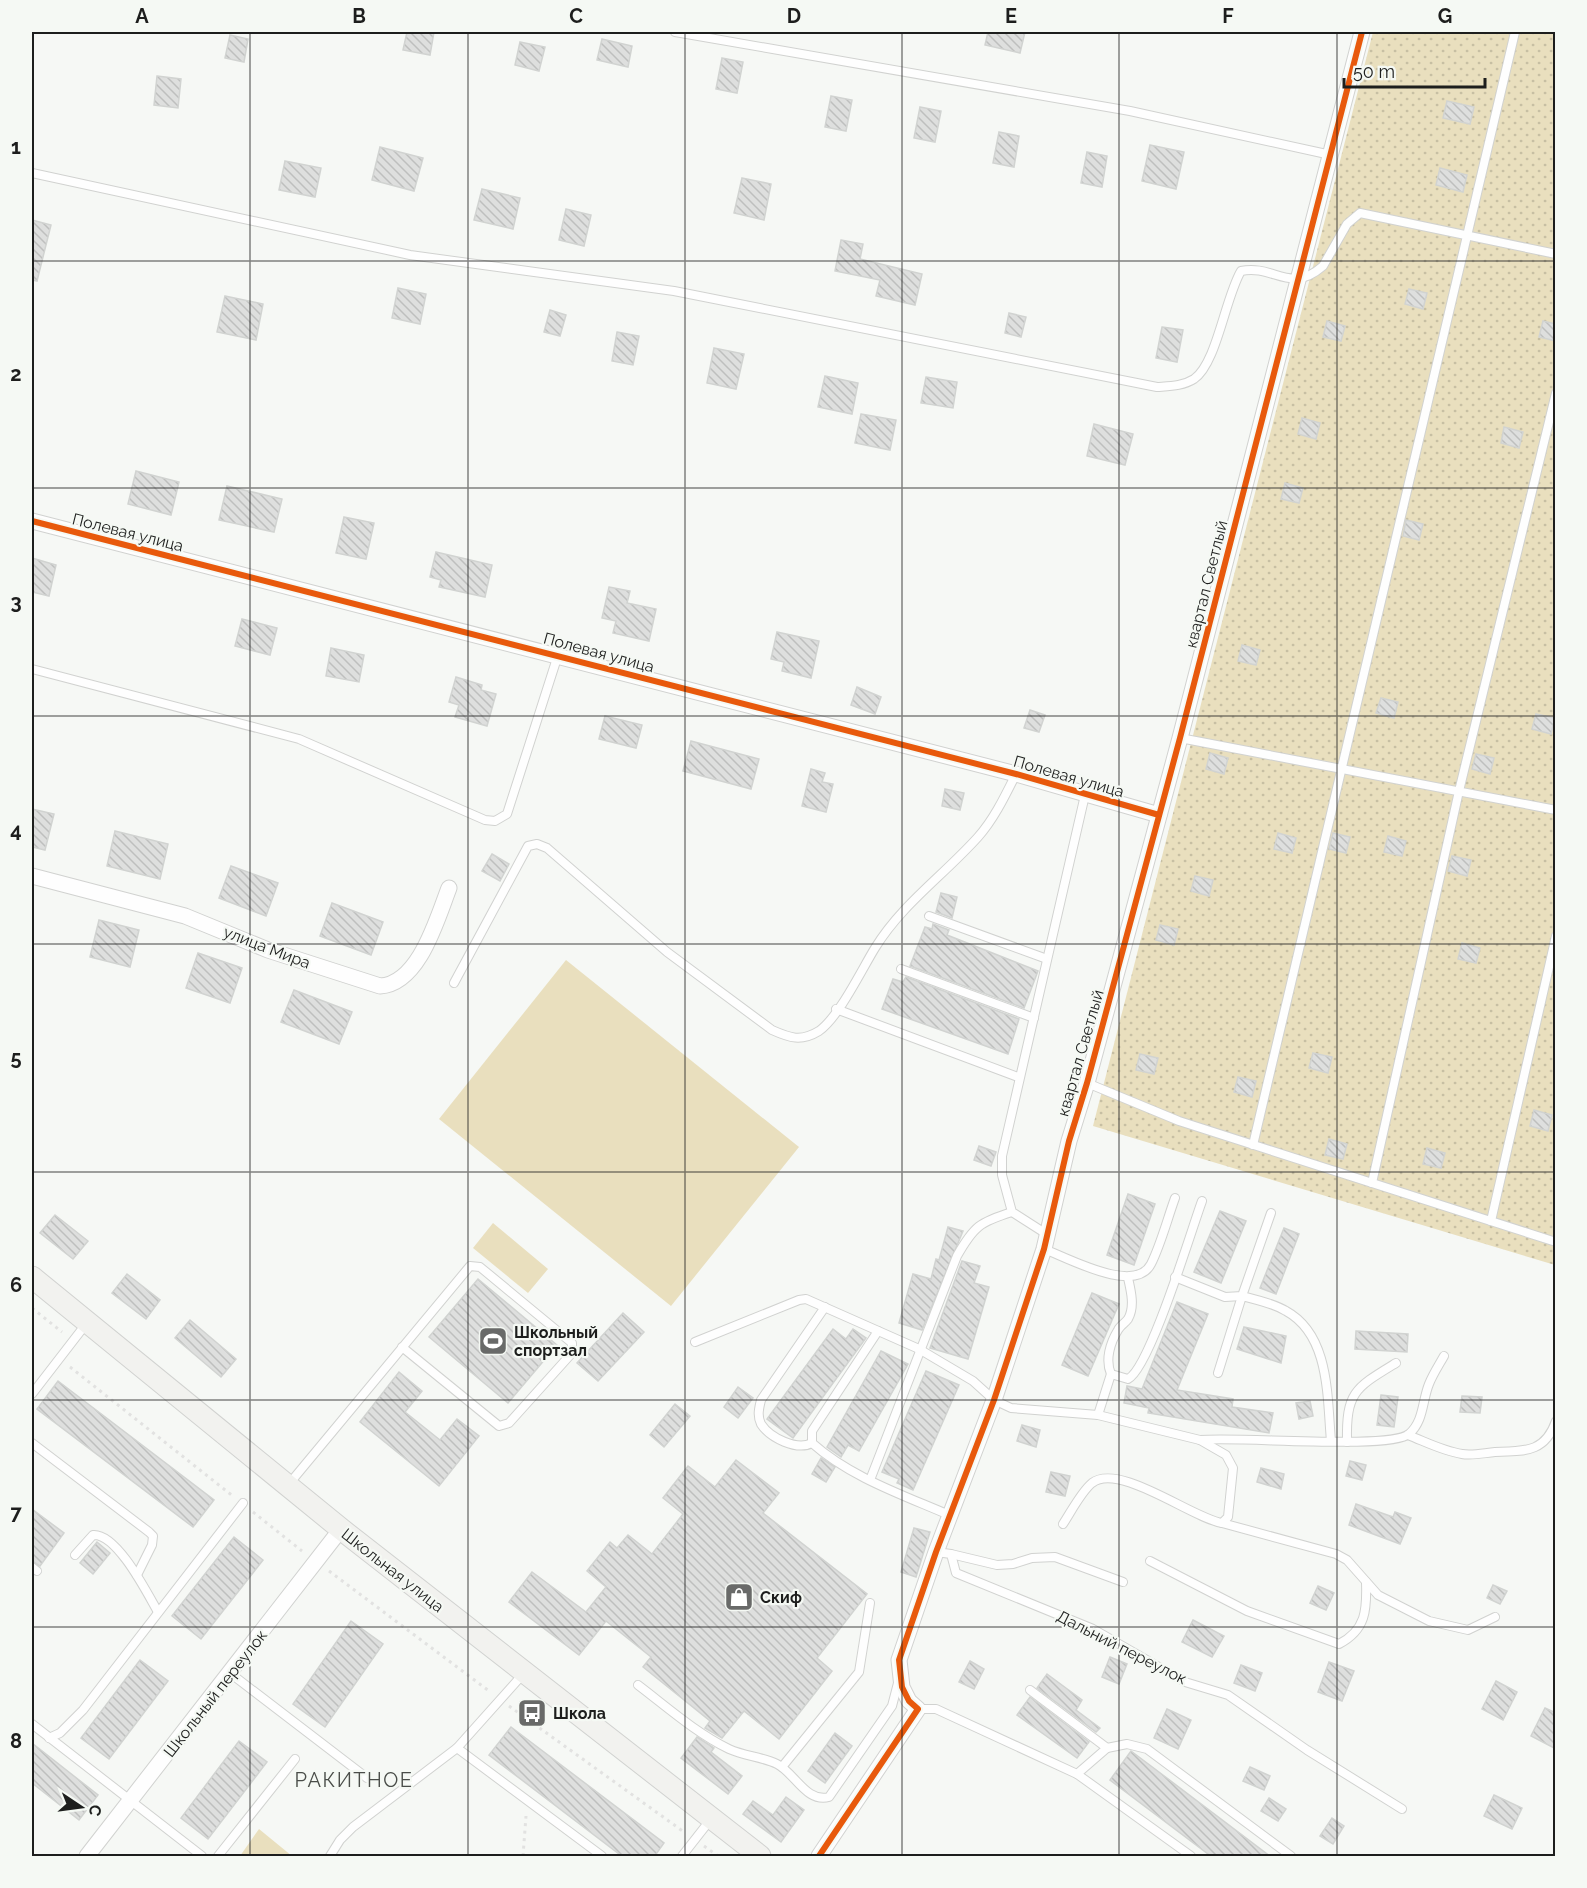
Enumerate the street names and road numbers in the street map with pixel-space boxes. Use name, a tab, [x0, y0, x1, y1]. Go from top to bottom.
street label: Полевая улица	[70, 509, 185, 555]
street label: квартал Светлый	[1181, 518, 1232, 650]
street label: Полевая улица	[541, 629, 656, 676]
street label: Полевая улица	[1011, 752, 1126, 801]
street label: улица Мира	[221, 922, 313, 973]
street label: квартал Светлый	[1053, 988, 1108, 1119]
street label: Школьная улица	[338, 1525, 448, 1616]
street label: Дальний переулок	[1054, 1606, 1190, 1688]
street label: Школьный переулок	[160, 1626, 271, 1761]

